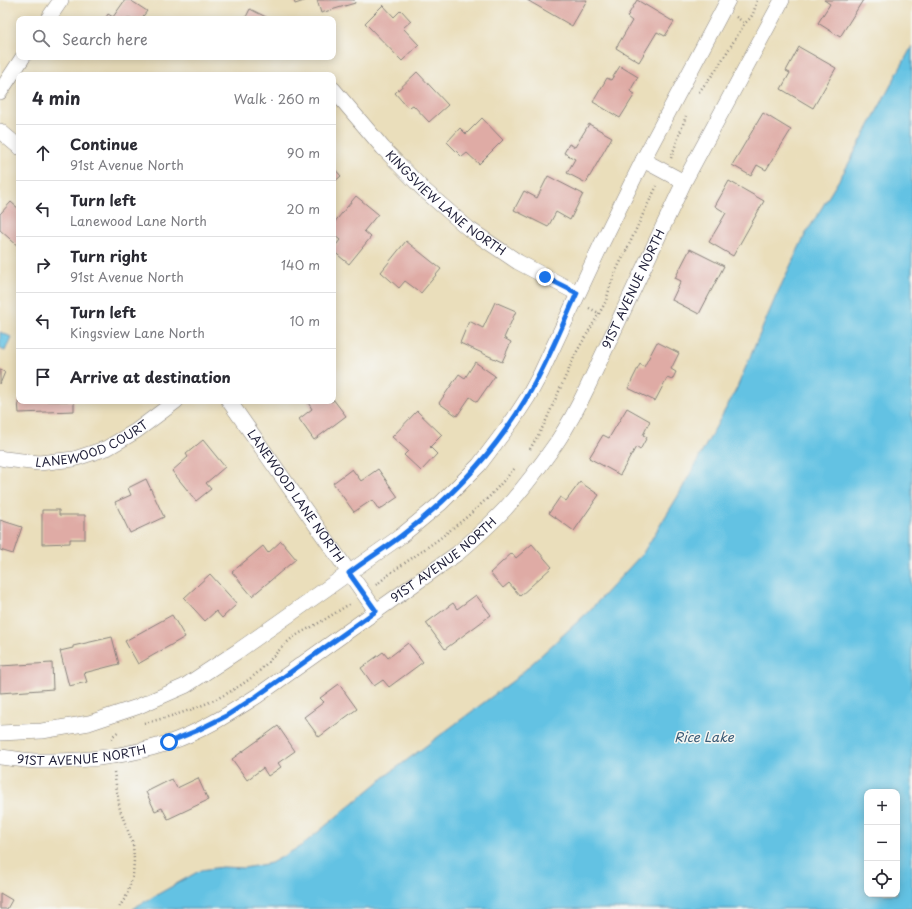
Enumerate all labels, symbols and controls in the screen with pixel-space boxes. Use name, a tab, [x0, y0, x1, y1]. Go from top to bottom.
search box	[16, 16, 336, 60]
icon: search	[30, 27, 52, 49]
text: Search here	[62, 27, 148, 50]
text: 4 min	[32, 85, 80, 111]
text: Walk · 260 m	[234, 89, 320, 108]
text: Continue	[70, 132, 138, 155]
icon: ahead	[32, 142, 54, 164]
text: 90 m	[287, 143, 320, 162]
street label: KINGSVIEW LANE NORTH	[382, 146, 510, 259]
text: 91st Avenue North	[70, 155, 184, 174]
text: Turn left	[70, 188, 136, 211]
icon: left	[32, 198, 54, 220]
text: 20 m	[286, 199, 320, 218]
text: Lanewood Lane North	[70, 211, 207, 230]
street label: 91ST AVENUE NORTH	[597, 226, 669, 351]
text: Turn right	[70, 244, 147, 267]
icon: right	[32, 254, 54, 276]
text: 140 m	[281, 255, 320, 274]
text: 91st Avenue North	[70, 267, 184, 286]
route end	[536, 268, 554, 286]
text: Turn left	[70, 300, 136, 323]
icon: left	[32, 310, 54, 332]
text: 10 m	[290, 311, 320, 330]
text: Kingsview Lane North	[70, 323, 205, 342]
text: Arrive at destination	[70, 365, 231, 388]
icon: arrive	[32, 366, 54, 388]
street label: LANEWOOD COURT	[35, 415, 152, 471]
street label: LANEWOOD LANE NORTH	[244, 425, 349, 565]
street label: 91ST AVENUE NORTH	[386, 513, 500, 606]
water label: Rice Lake	[674, 727, 735, 746]
route start	[160, 733, 178, 751]
street label: 91ST AVENUE NORTH	[16, 740, 148, 769]
map controls	[864, 789, 900, 897]
button: +	[864, 789, 900, 825]
button: −	[864, 825, 900, 861]
button: locate	[864, 861, 900, 897]

